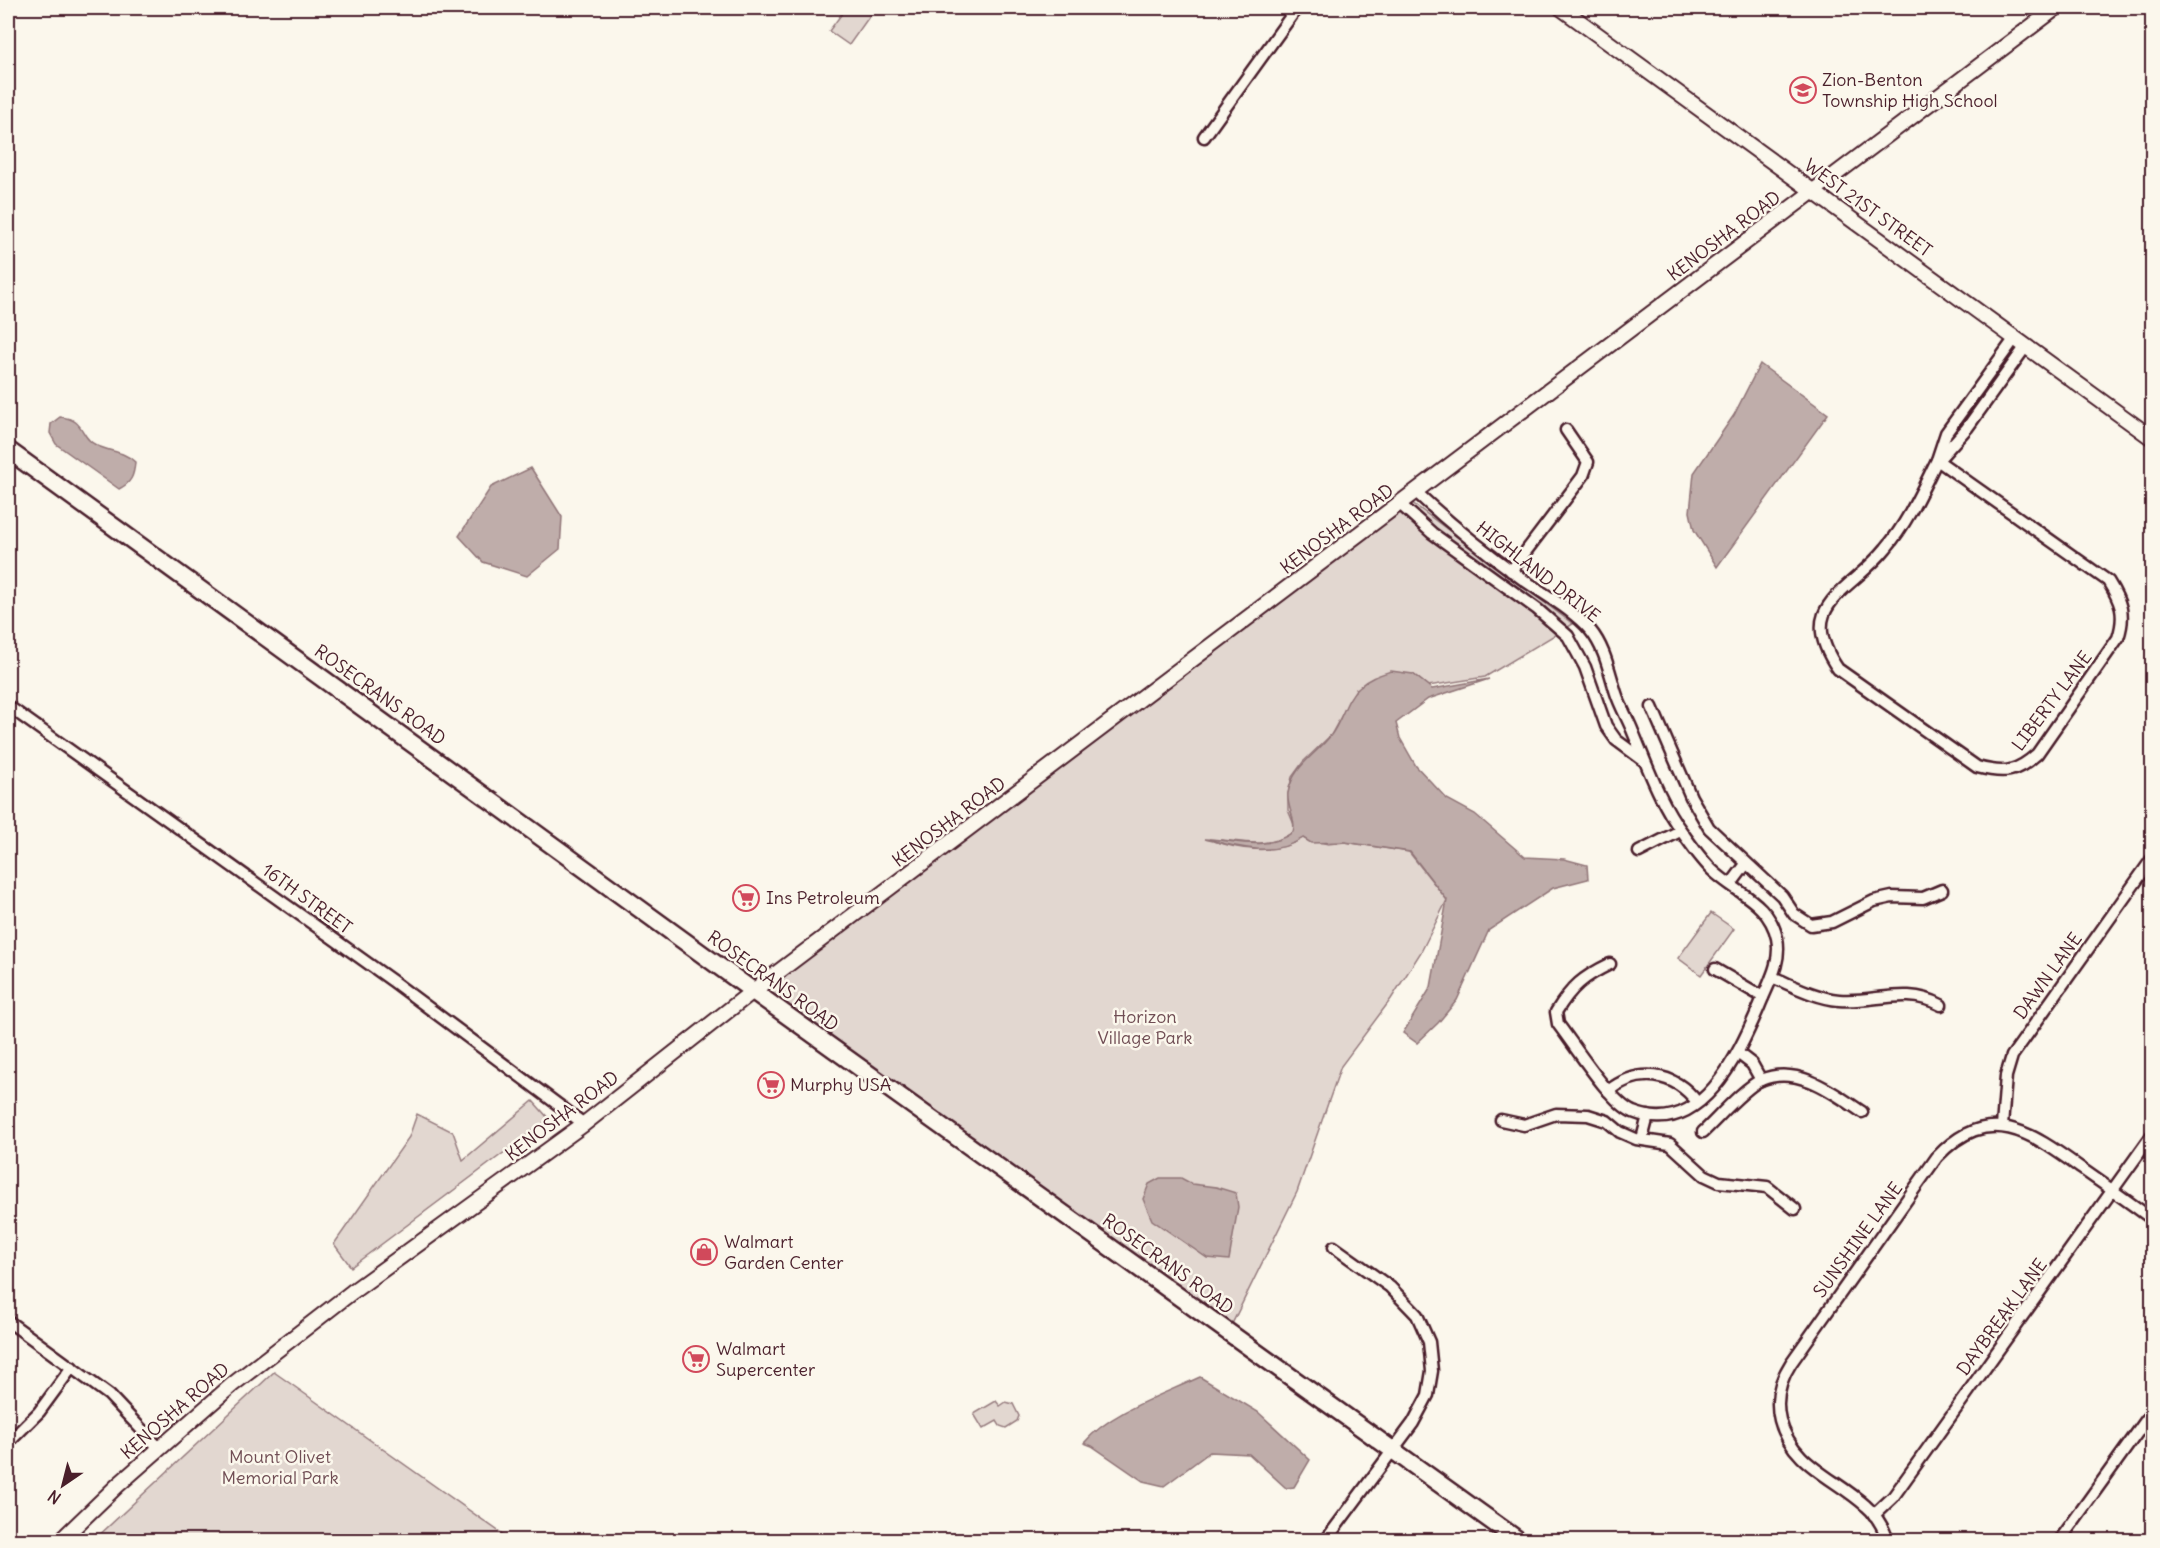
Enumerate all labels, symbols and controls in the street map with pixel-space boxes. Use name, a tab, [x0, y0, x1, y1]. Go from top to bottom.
place label: Zion-Benton Township High School	[1822, 68, 1998, 112]
school or university icon: Zion-Benton Township High School	[1788, 75, 1818, 105]
street label: WEST 21ST STREET	[1800, 153, 1937, 262]
street label: KENOSHA ROAD	[1662, 185, 1785, 286]
street label: KENOSHA ROAD	[1275, 478, 1398, 579]
street label: HIGHLAND DRIVE	[1472, 516, 1605, 627]
street label: ROSECRANS ROAD	[310, 639, 450, 750]
street label: LIBERTY LANE	[2007, 646, 2097, 755]
street label: KENOSHA ROAD	[887, 771, 1010, 872]
street label: 16TH STREET	[258, 858, 357, 939]
supermarket icon: Ins Petroleum	[731, 883, 761, 913]
place label: Ins Petroleum	[766, 886, 880, 909]
street label: ROSECRANS ROAD	[703, 925, 843, 1036]
street label: DAWN LANE	[2009, 928, 2087, 1023]
park label: Horizon Village Park	[1098, 1005, 1192, 1049]
street label: KENOSHA ROAD	[500, 1065, 623, 1166]
supermarket icon: Murphy USA	[756, 1070, 786, 1100]
place label: Murphy USA	[790, 1073, 891, 1096]
street label: SUNSHINE LANE	[1808, 1177, 1907, 1302]
street label: ROSECRANS ROAD	[1098, 1208, 1238, 1319]
place label: Walmart Garden Center	[724, 1230, 844, 1274]
shop icon: Walmart Garden Center	[689, 1237, 719, 1267]
street label: DAYBREAK LANE	[1952, 1254, 2052, 1380]
place label: Walmart Supercenter	[716, 1337, 816, 1381]
supermarket icon: Walmart Supercenter	[681, 1344, 711, 1374]
street label: KENOSHA ROAD	[116, 1357, 234, 1464]
park label: Mount Olivet Memorial Park	[221, 1445, 339, 1489]
north arrow	[33, 1455, 93, 1515]
text: N	[44, 1486, 65, 1509]

